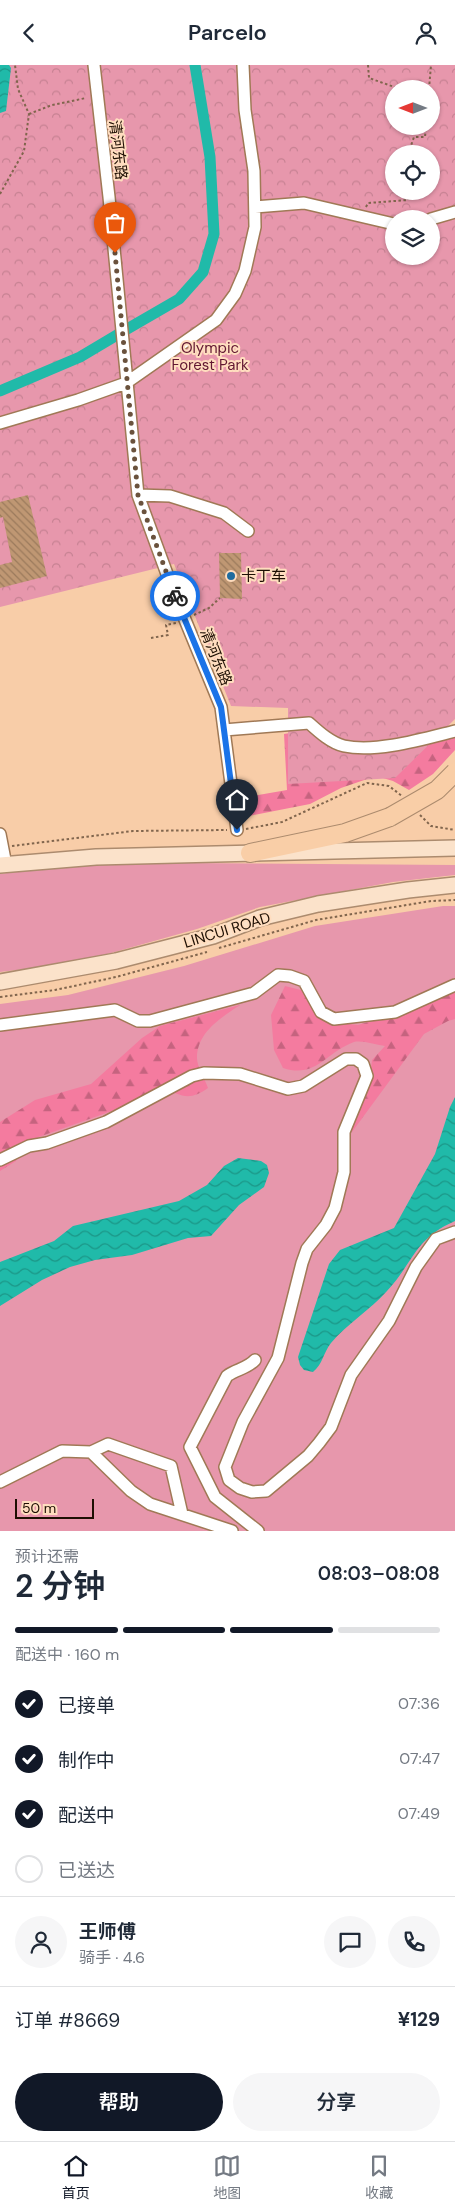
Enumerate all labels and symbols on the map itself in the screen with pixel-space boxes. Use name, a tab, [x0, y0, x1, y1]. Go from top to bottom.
north arrow	[385, 80, 440, 135]
street label: 清河东路	[104, 119, 132, 181]
pin	[94, 202, 136, 253]
park label: Olympic Forest Park	[171, 338, 249, 375]
place label: 卡丁车	[241, 566, 286, 586]
marker: 卡丁车	[225, 570, 237, 582]
courier	[150, 571, 200, 621]
street label: 清河东路	[195, 625, 237, 689]
pin	[216, 779, 258, 830]
street label: LINCUI ROAD	[181, 907, 273, 953]
scale bar	[15, 1496, 94, 1519]

